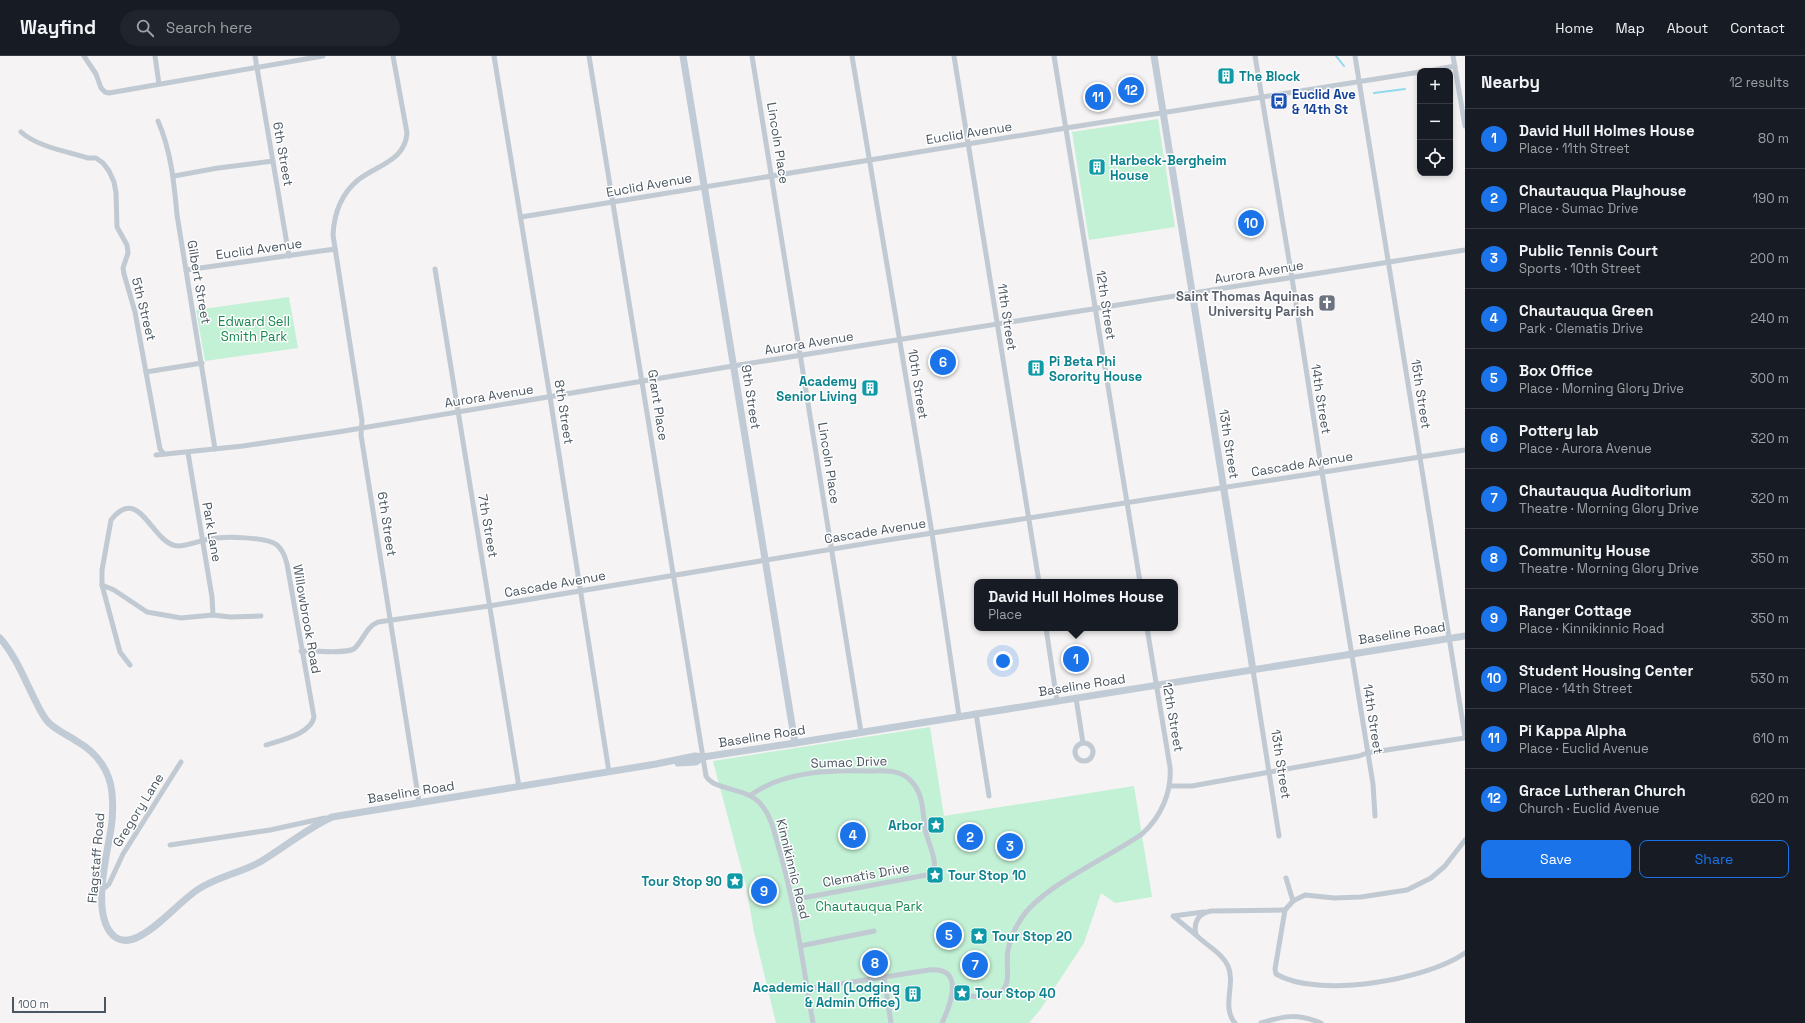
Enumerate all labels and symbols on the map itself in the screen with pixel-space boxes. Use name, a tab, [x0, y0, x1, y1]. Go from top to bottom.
building icon: The Block	[1216, 66, 1236, 86]
place label: The Block	[1239, 68, 1301, 85]
pin: 12	[1118, 75, 1144, 105]
pin: 11	[1085, 82, 1111, 112]
place label: Euclid Ave & 14th St	[1292, 86, 1356, 118]
bus stop icon: Euclid Ave & 14th St	[1269, 91, 1289, 111]
street label: Lincoln Place	[763, 101, 793, 185]
street label: Euclid Avenue	[925, 118, 1013, 148]
street label: 6th Street	[269, 121, 297, 187]
place label: Harbeck-Bergheim House	[1110, 152, 1227, 184]
building icon: Harbeck-Bergheim House	[1087, 157, 1107, 177]
street label: Euclid Avenue	[605, 169, 693, 201]
pin: 10	[1238, 208, 1264, 238]
street label: Euclid Avenue	[215, 235, 303, 263]
street label: Gilbert Street	[183, 239, 215, 325]
street label: Aurora Avenue	[1213, 257, 1305, 287]
street label: 12th Street	[1092, 269, 1120, 341]
street label: 5th Street	[128, 276, 160, 343]
street label: 11th Street	[993, 282, 1021, 352]
place label: Saint Thomas Aquinas University Parish	[1176, 288, 1314, 320]
church icon: Saint Thomas Aquinas University Parish	[1317, 293, 1337, 313]
park label: Edward Sell Smith Park	[218, 313, 290, 345]
street label: Aurora Avenue	[763, 328, 855, 358]
pin: 6	[930, 347, 956, 377]
street label: 10th Street	[904, 348, 932, 420]
place label: Pi Beta Phi Sorority House	[1049, 353, 1142, 385]
building icon: Pi Beta Phi Sorority House	[1026, 358, 1046, 378]
street label: 15th Street	[1407, 358, 1435, 430]
street label: 14th Street	[1307, 363, 1335, 435]
street label: 9th Street	[738, 364, 764, 430]
street label: Grant Place	[644, 368, 672, 442]
place label: Academy Senior Living	[776, 373, 857, 405]
building icon: Academy Senior Living	[860, 378, 880, 398]
street label: 8th Street	[551, 379, 577, 445]
street label: Aurora Avenue	[443, 381, 535, 411]
street label: 13th Street	[1215, 408, 1243, 480]
street label: Lincoln Place	[814, 421, 844, 505]
street label: Cascade Avenue	[1250, 448, 1354, 480]
street label: 6th Street	[374, 491, 400, 557]
street label: 7th Street	[474, 493, 502, 559]
street label: Park Lane	[198, 501, 226, 563]
street label: Cascade Avenue	[823, 515, 927, 547]
street label: Willowbrook Road	[289, 563, 325, 675]
street label: Cascade Avenue	[503, 567, 607, 601]
street label: Baseline Road	[1357, 618, 1447, 648]
pin: 1	[1063, 644, 1089, 674]
your location	[993, 651, 1013, 671]
street label: Baseline Road	[1037, 670, 1127, 700]
street label: 12th Street	[1159, 681, 1187, 753]
street label: 14th Street	[1359, 683, 1387, 755]
street label: Baseline Road	[717, 721, 807, 751]
street label: 13th Street	[1267, 728, 1295, 800]
street label: Sumac Drive	[810, 752, 888, 772]
street label: Gregory Lane	[109, 770, 167, 850]
street label: Baseline Road	[366, 777, 456, 807]
street label: Flagstaff Road	[84, 812, 108, 904]
place icon: Arbor	[926, 815, 946, 835]
street label: Kinnikinnic Road	[772, 817, 814, 921]
place label: Arbor	[888, 817, 923, 834]
pin: 4	[840, 820, 866, 850]
pin: 2	[957, 822, 983, 852]
pin: 3	[997, 831, 1023, 861]
street label: Clematis Drive	[821, 859, 911, 891]
place icon: Tour Stop 10	[925, 865, 945, 885]
place label: Tour Stop 10	[948, 867, 1026, 884]
place icon: Tour Stop 90	[725, 871, 745, 891]
place label: Tour Stop 90	[642, 873, 722, 890]
pin: 9	[751, 876, 777, 906]
park label: Chautauqua Park	[816, 898, 922, 915]
pin: 5	[936, 920, 962, 950]
place icon: Tour Stop 20	[969, 926, 989, 946]
place label: Tour Stop 20	[992, 928, 1072, 945]
pin: 8	[862, 948, 888, 978]
pin: 7	[962, 950, 988, 980]
place label: Academic Hall (Lodging & Admin Office)	[753, 979, 900, 1011]
place icon: Tour Stop 40	[952, 983, 972, 1003]
building icon: Academic Hall (Lodging & Admin Office)	[903, 984, 923, 1004]
place label: Tour Stop 40	[975, 985, 1056, 1002]
scale bar	[12, 995, 106, 1014]

